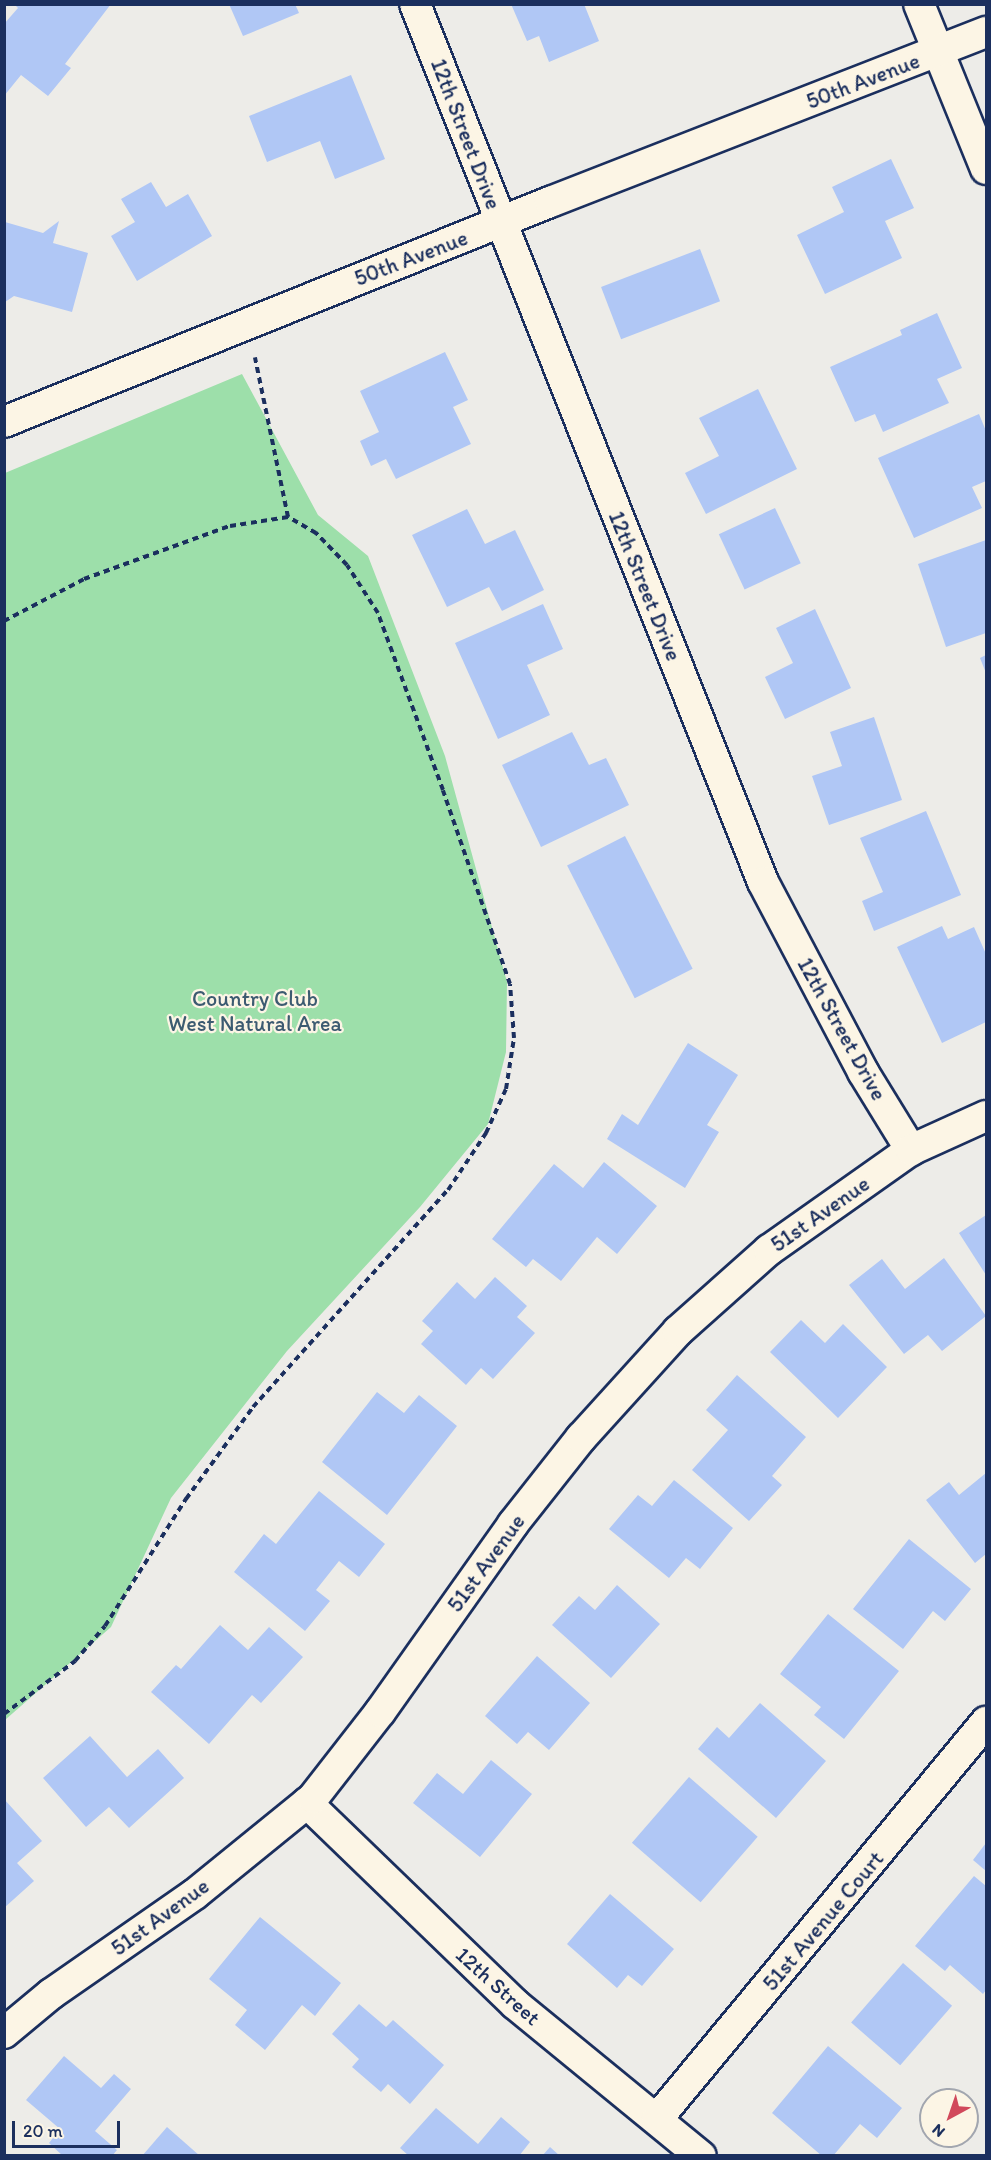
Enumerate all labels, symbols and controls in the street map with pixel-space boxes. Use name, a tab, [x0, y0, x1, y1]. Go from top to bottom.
street label: 50th Avenue	[803, 47, 923, 115]
street label: 12th Street Drive	[425, 55, 507, 213]
street label: 50th Avenue	[351, 224, 471, 292]
street label: 12th Street Drive	[603, 507, 687, 665]
street label: 12th Street Drive	[792, 953, 892, 1105]
park label: Country Club West Natural Area	[168, 985, 342, 1036]
street label: 51st Avenue	[766, 1171, 874, 1257]
street label: 51st Avenue	[442, 1509, 530, 1617]
street label: 51st Avenue Court	[757, 1846, 889, 1996]
street label: 51st Avenue	[106, 1873, 214, 1961]
street label: 12th Street	[450, 1941, 546, 2031]
north arrow	[919, 2088, 979, 2148]
scale bar	[15, 2109, 123, 2147]
text: 20 m	[23, 2120, 63, 2142]
text: N	[928, 2120, 949, 2141]

